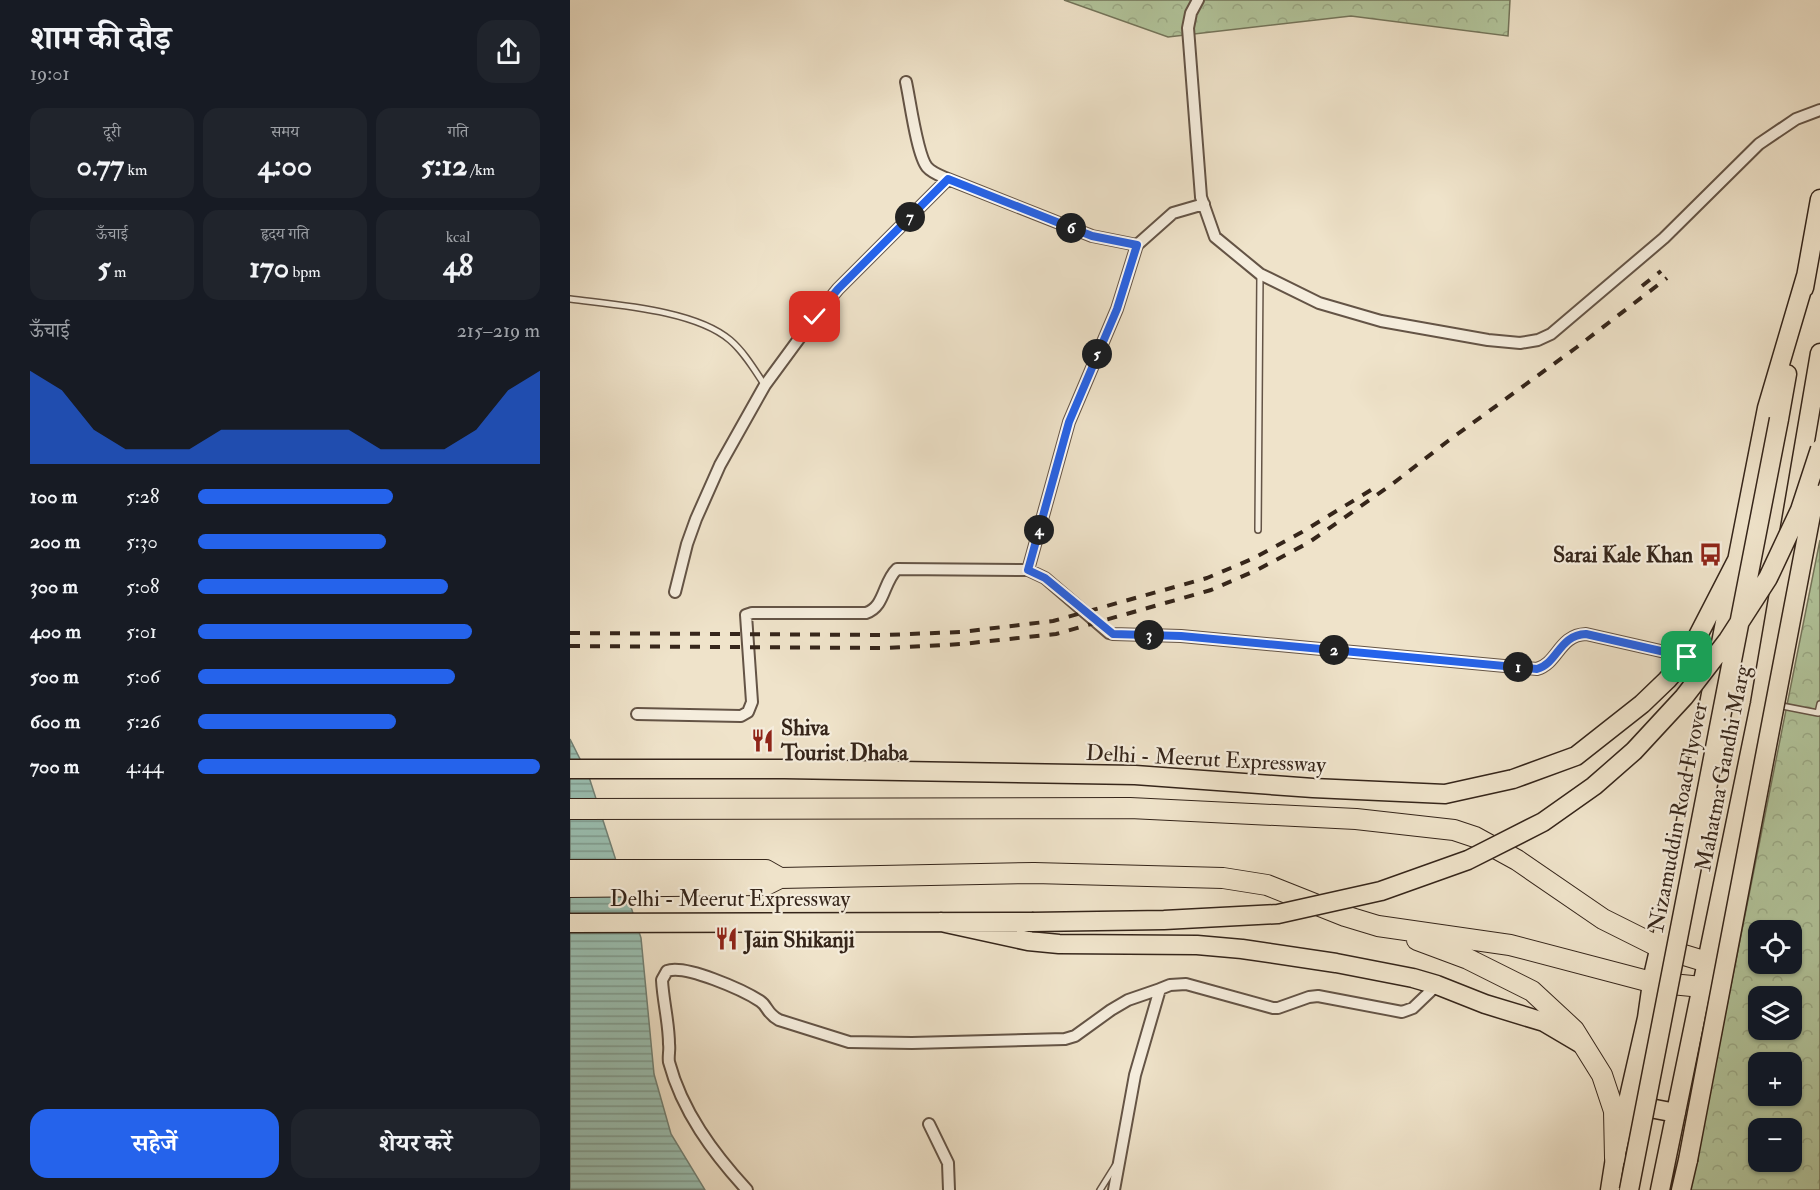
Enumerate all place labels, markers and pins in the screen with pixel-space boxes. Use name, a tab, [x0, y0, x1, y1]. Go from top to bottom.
pin: 7	[895, 202, 925, 232]
pin: 6	[1056, 213, 1086, 243]
pin	[789, 291, 840, 342]
pin: 5	[1082, 339, 1112, 369]
pin: 4	[1024, 515, 1054, 545]
place label: Sarai Kale Khan	[1553, 541, 1694, 569]
bus stop icon: Sarai Kale Khan	[1698, 541, 1724, 567]
pin: 3	[1134, 620, 1164, 650]
pin	[1661, 631, 1712, 682]
pin: 2	[1319, 635, 1349, 665]
pin: 1	[1503, 652, 1533, 682]
place label: Shiva Tourist Dhaba	[780, 714, 909, 767]
restaurant icon: Shiva Tourist Dhaba	[750, 727, 776, 753]
restaurant icon: Jain Shikanji	[713, 926, 739, 952]
place label: Jain Shikanji	[743, 926, 855, 955]

